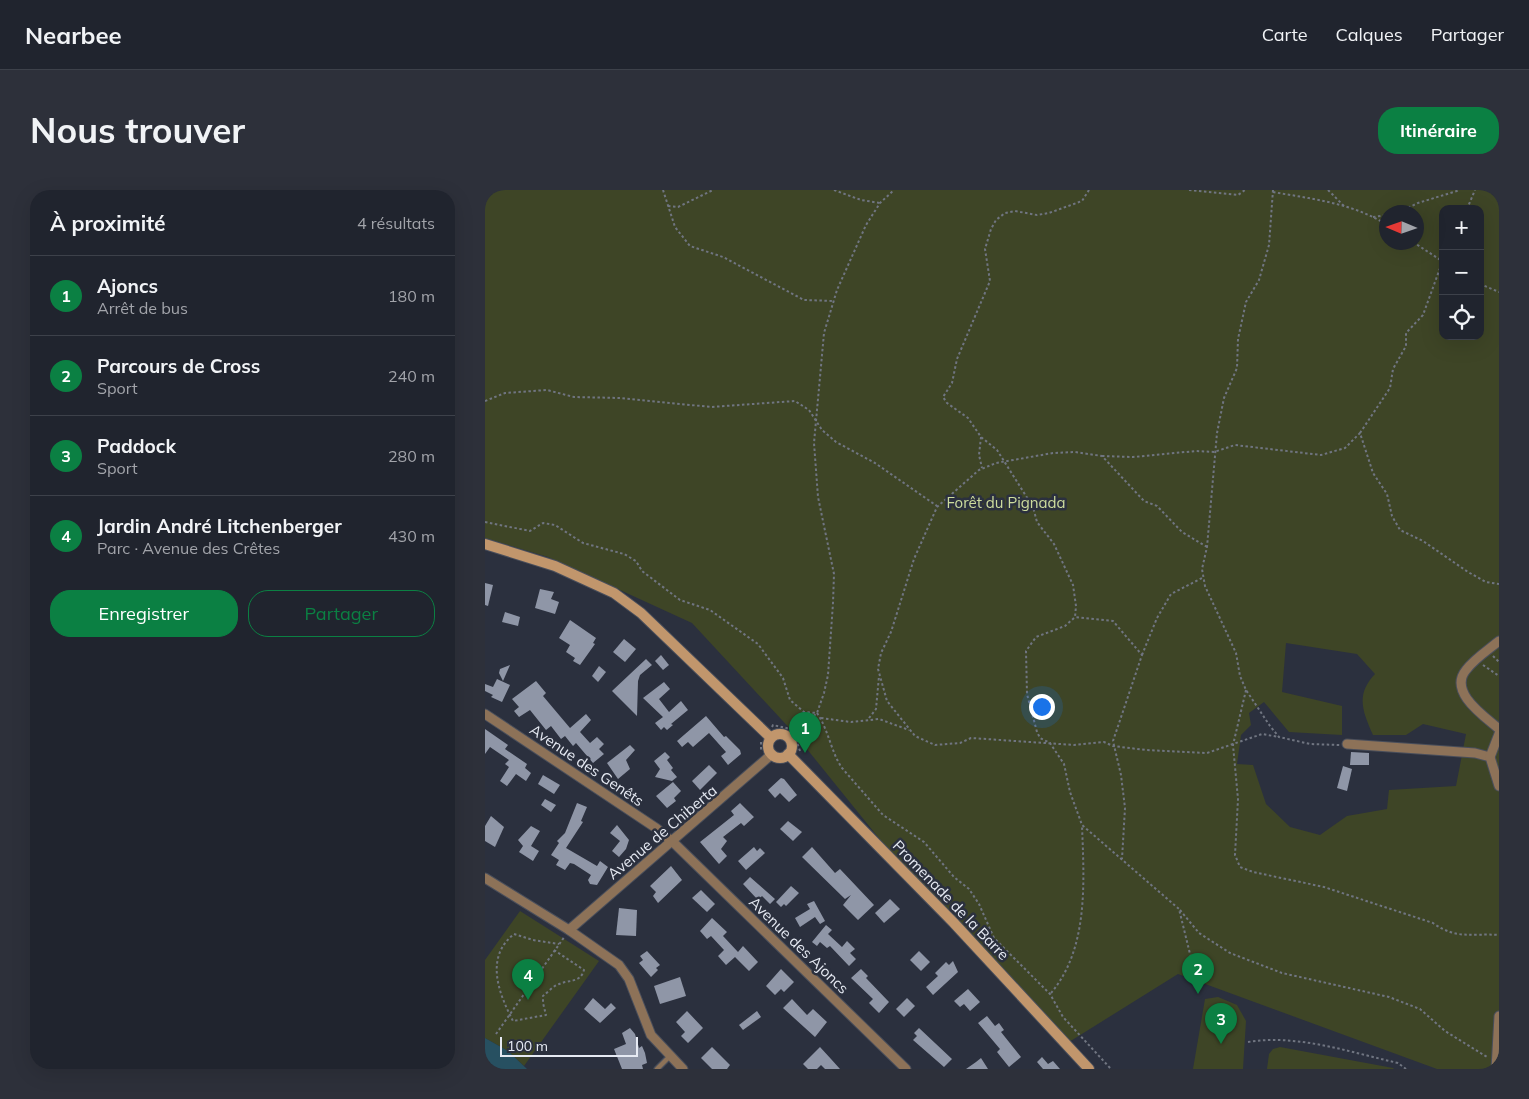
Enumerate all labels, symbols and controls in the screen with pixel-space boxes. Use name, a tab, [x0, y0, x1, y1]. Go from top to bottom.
text: Nearbee	[25, 20, 122, 50]
text: Carte	[1262, 23, 1308, 46]
text: Calques	[1336, 23, 1403, 46]
text: Partager	[1431, 23, 1504, 46]
button: Itinéraire	[1378, 107, 1499, 154]
text: Nous trouver	[30, 108, 245, 152]
north arrow	[1379, 205, 1424, 250]
map controls	[1439, 205, 1484, 340]
button: +	[1439, 205, 1484, 250]
text: À proximité	[50, 210, 166, 236]
text: 4 résultats	[357, 213, 435, 233]
button: −	[1439, 250, 1484, 295]
text: Ajoncs	[97, 274, 158, 298]
text: 1	[61, 286, 71, 306]
text: 180 m	[388, 286, 435, 306]
button: locate	[1439, 295, 1484, 340]
text: Arrêt de bus	[97, 298, 188, 318]
text: Parcours de Cross	[97, 354, 260, 378]
text: 2	[61, 366, 71, 386]
text: 240 m	[388, 366, 435, 386]
text: Sport	[97, 378, 138, 398]
text: Paddock	[97, 434, 176, 458]
text: 3	[61, 446, 71, 466]
text: 280 m	[388, 446, 435, 466]
text: Sport	[97, 458, 138, 478]
park label: Forêt du Pignada	[946, 493, 1066, 512]
text: Jardin André Litchenberger	[97, 514, 342, 538]
text: 4	[61, 526, 71, 546]
text: 430 m	[388, 526, 435, 546]
text: Parc · Avenue des Crêtes	[97, 538, 280, 558]
button: Enregistrer	[50, 590, 238, 637]
button: Partager	[248, 590, 435, 637]
your location	[1029, 694, 1055, 720]
pin: 1	[789, 712, 821, 753]
street label: Avenue des Genêts	[526, 720, 648, 810]
street label: Avenue de Chiberta	[603, 781, 721, 883]
street label: Promenade de la Barre	[889, 836, 1013, 964]
street label: Avenue des Ajoncs	[745, 892, 853, 998]
pin: 2	[1182, 953, 1214, 994]
pin: 4	[512, 959, 544, 1000]
pin: 3	[1205, 1003, 1237, 1044]
scale bar	[500, 1034, 637, 1057]
text: 100 m	[507, 1037, 548, 1055]

